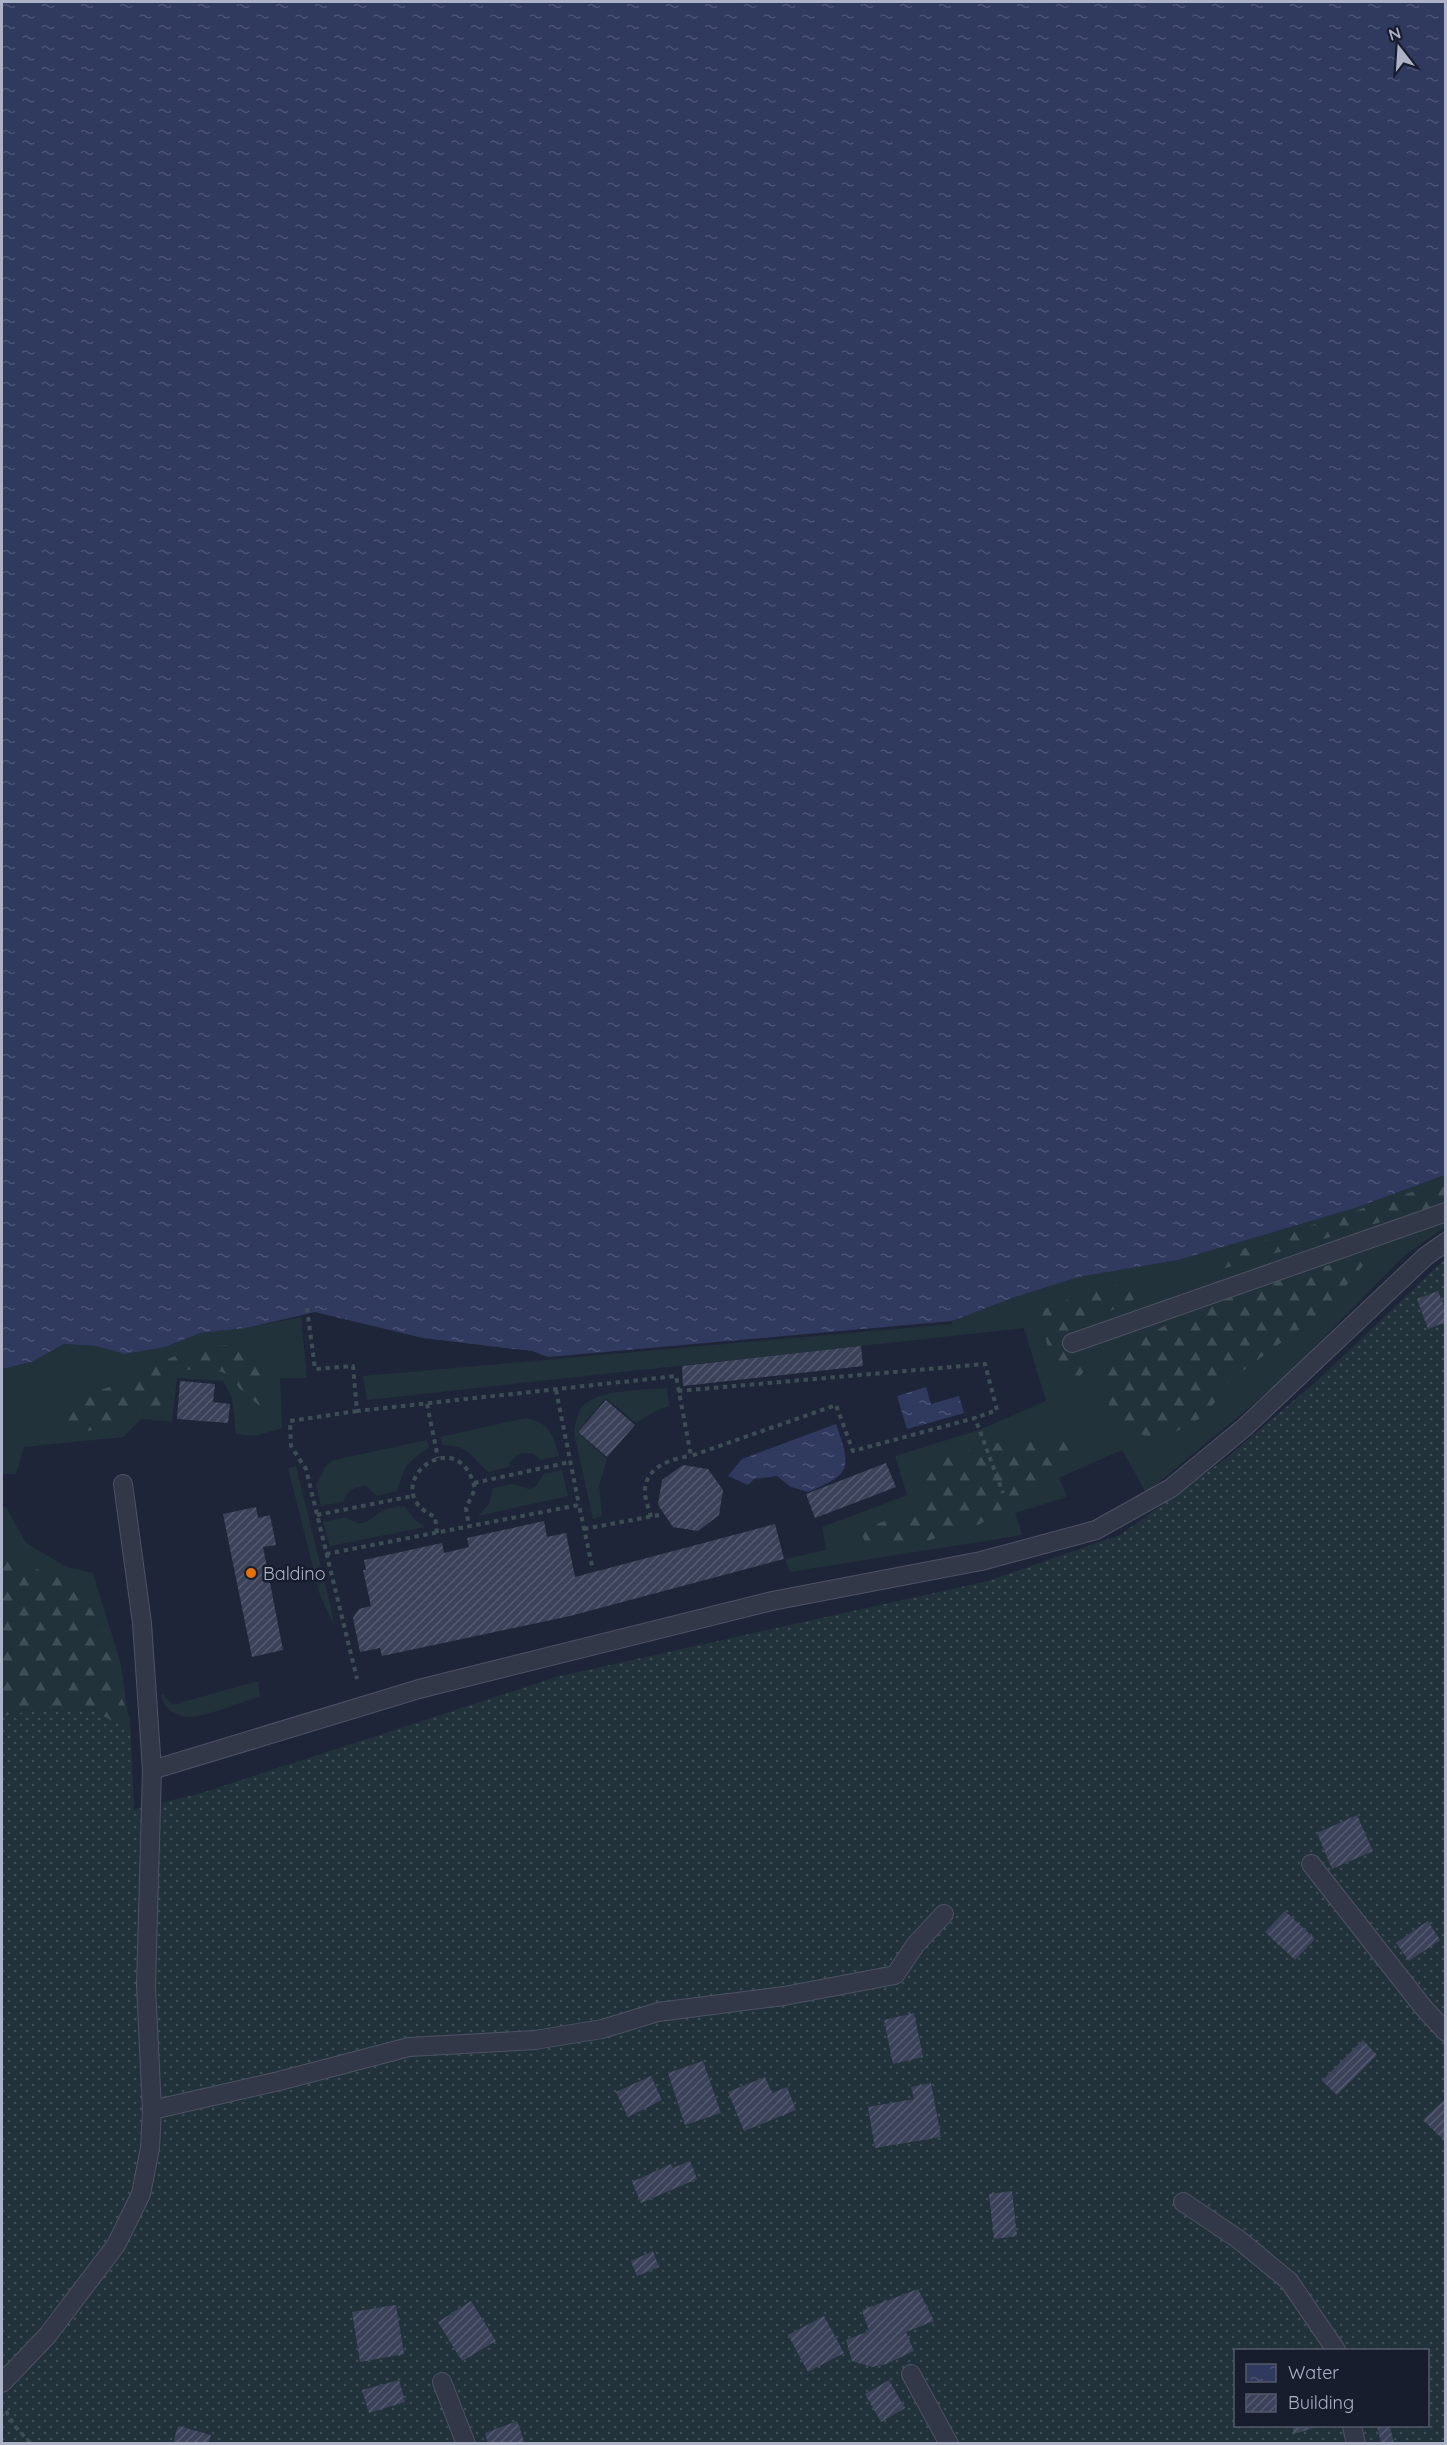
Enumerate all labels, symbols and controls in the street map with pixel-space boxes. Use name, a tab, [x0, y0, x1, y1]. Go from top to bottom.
north arrow	[1369, 18, 1429, 78]
text: N	[1386, 22, 1403, 45]
place label: Baldino	[263, 1562, 326, 1585]
marker: Baldino	[244, 1566, 258, 1580]
legend	[1234, 2349, 1429, 2427]
text: Water	[1288, 2361, 1339, 2384]
text: Building	[1288, 2391, 1354, 2414]

